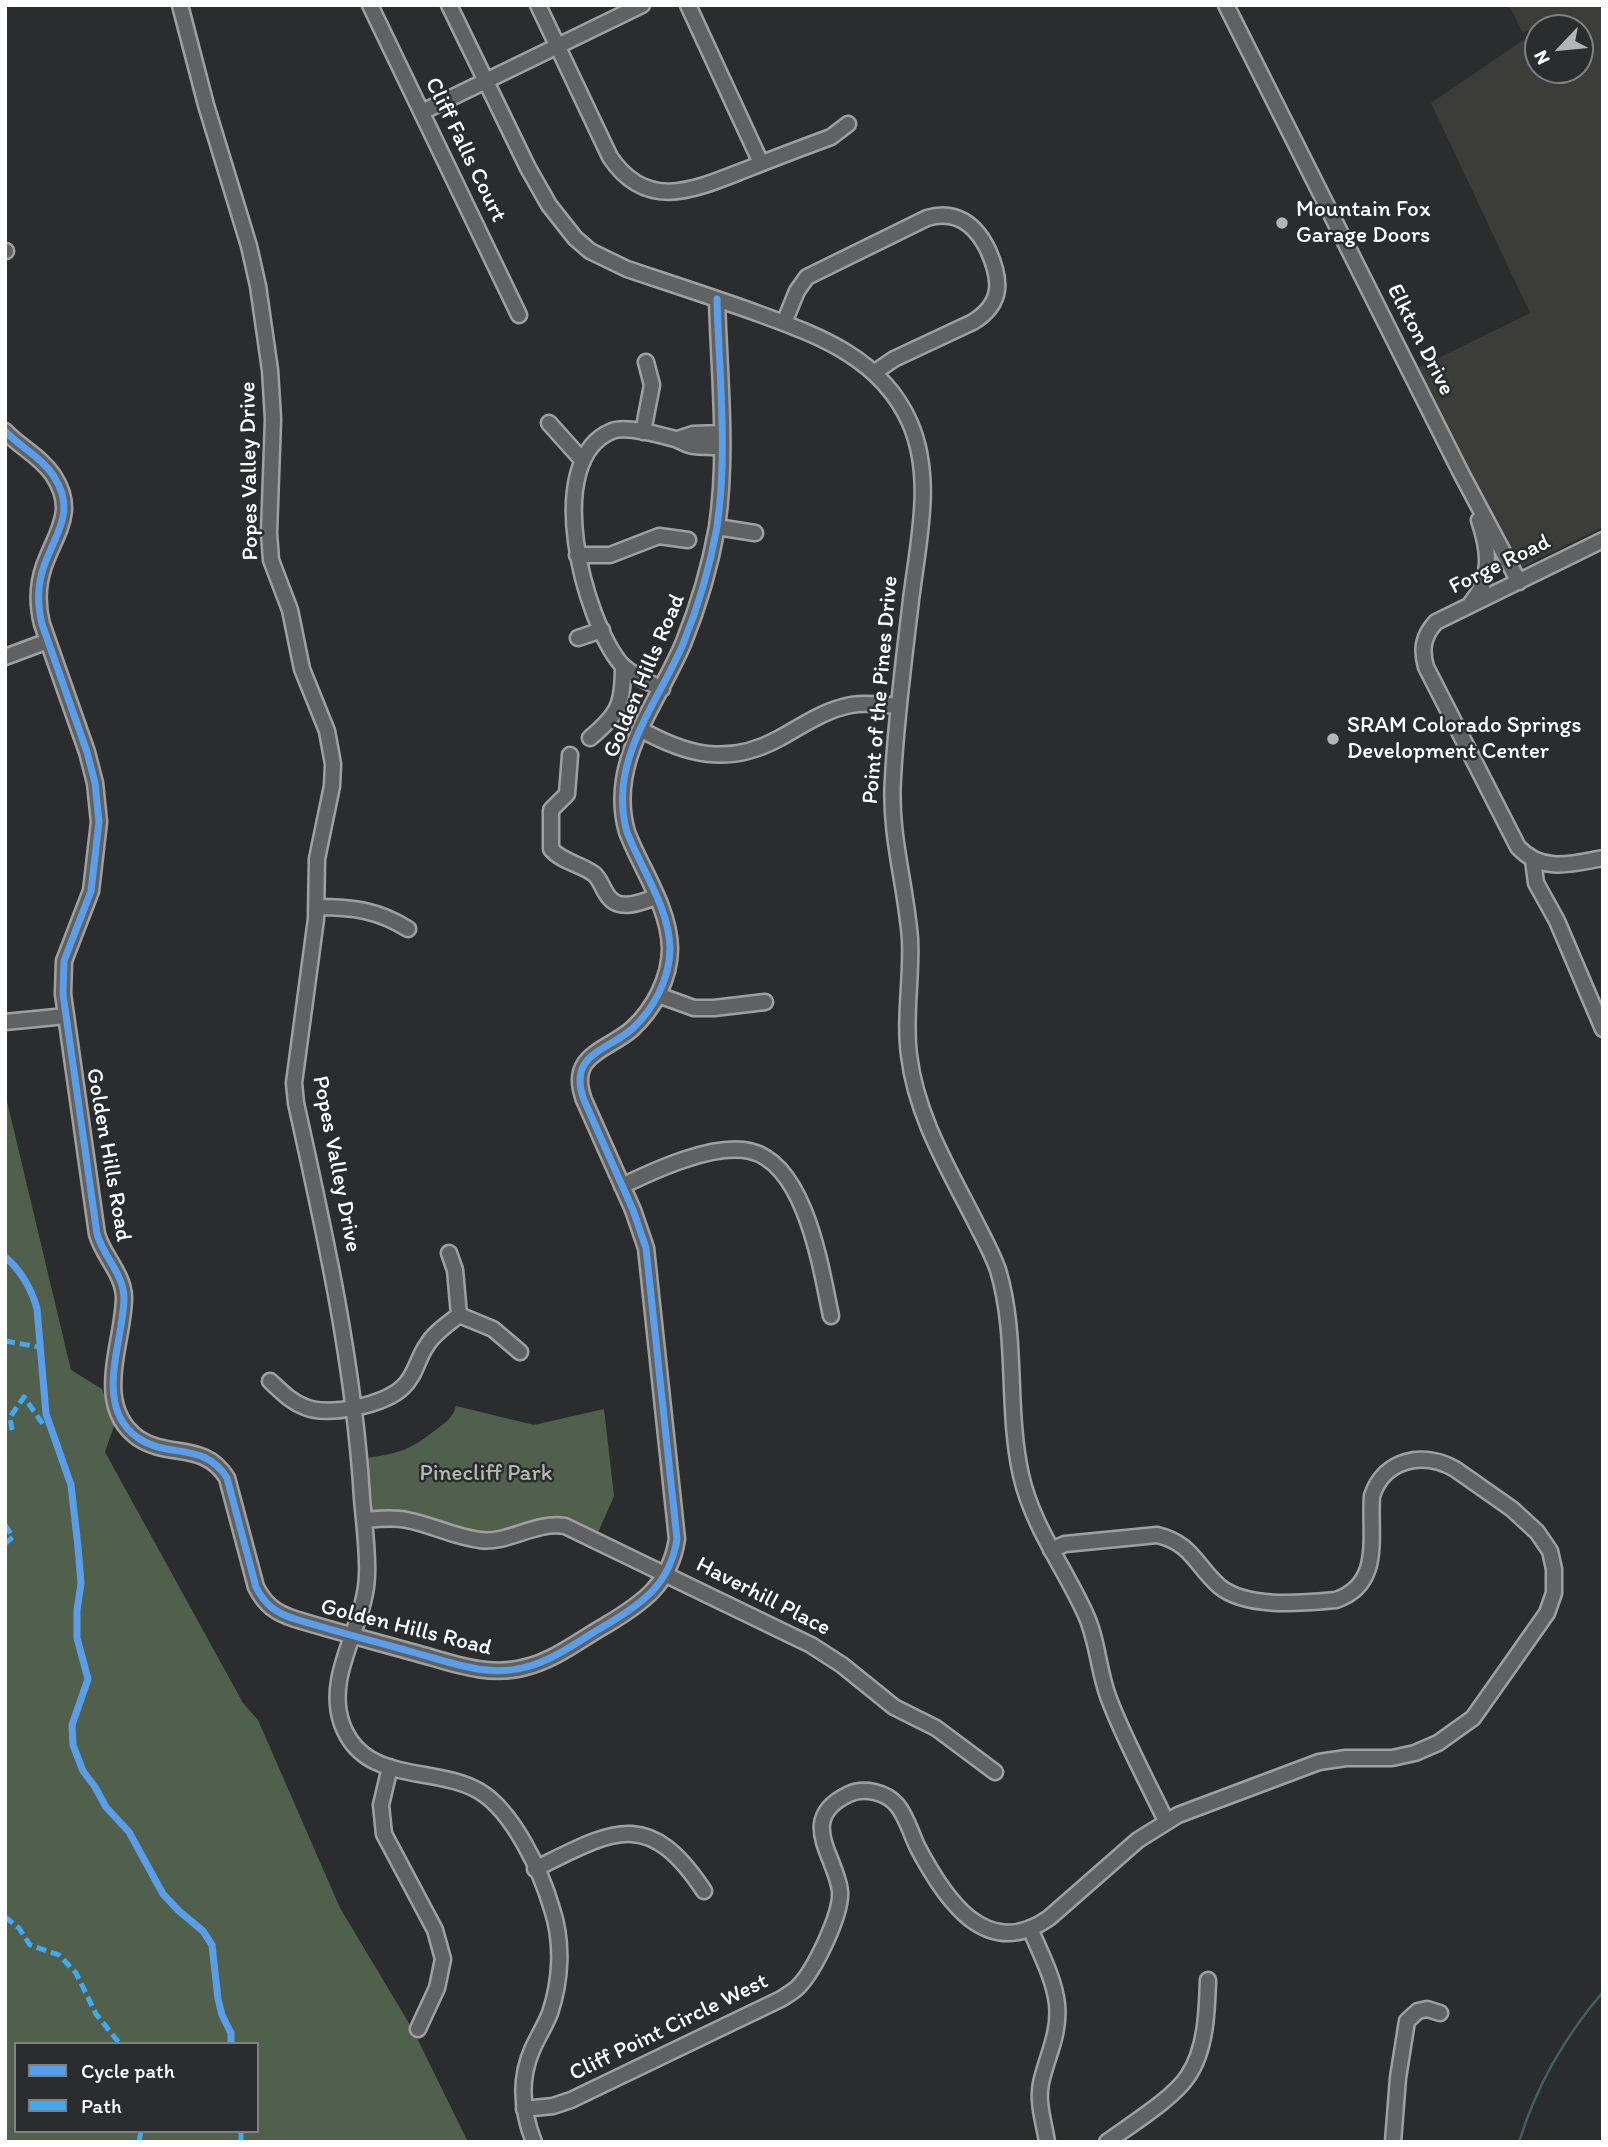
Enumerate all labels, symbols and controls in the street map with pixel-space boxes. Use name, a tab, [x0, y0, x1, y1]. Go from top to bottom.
north arrow	[1524, 14, 1594, 84]
text: N	[1528, 47, 1555, 68]
street label: Cliff Falls Court	[418, 73, 512, 227]
place label: Mountain Fox Garage Doors	[1296, 196, 1430, 250]
marker: Mountain Fox Garage Doors	[1274, 215, 1290, 231]
street label: Elkton Drive	[1380, 280, 1460, 400]
street label: Popes Valley Drive	[235, 381, 265, 561]
street label: Forge Road	[1445, 529, 1555, 601]
street label: Point of the Pines Drive	[857, 575, 905, 805]
street label: Golden Hills Road	[598, 590, 692, 762]
place label: SRAM Colorado Springs Development Center	[1347, 712, 1582, 766]
marker: SRAM Colorado Springs Development Center	[1325, 731, 1341, 747]
street label: Golden Hills Road	[79, 1066, 137, 1244]
street label: Popes Valley Drive	[305, 1073, 367, 1255]
park label: Pinecliff Park	[420, 1460, 552, 1488]
street label: Haverhill Place	[691, 1551, 835, 1643]
street label: Golden Hills Road	[318, 1593, 494, 1663]
street label: Cliff Point Circle West	[565, 1968, 773, 2088]
legend	[14, 2042, 259, 2133]
text: Cycle path	[81, 2058, 175, 2083]
text: Path	[81, 2093, 122, 2118]

